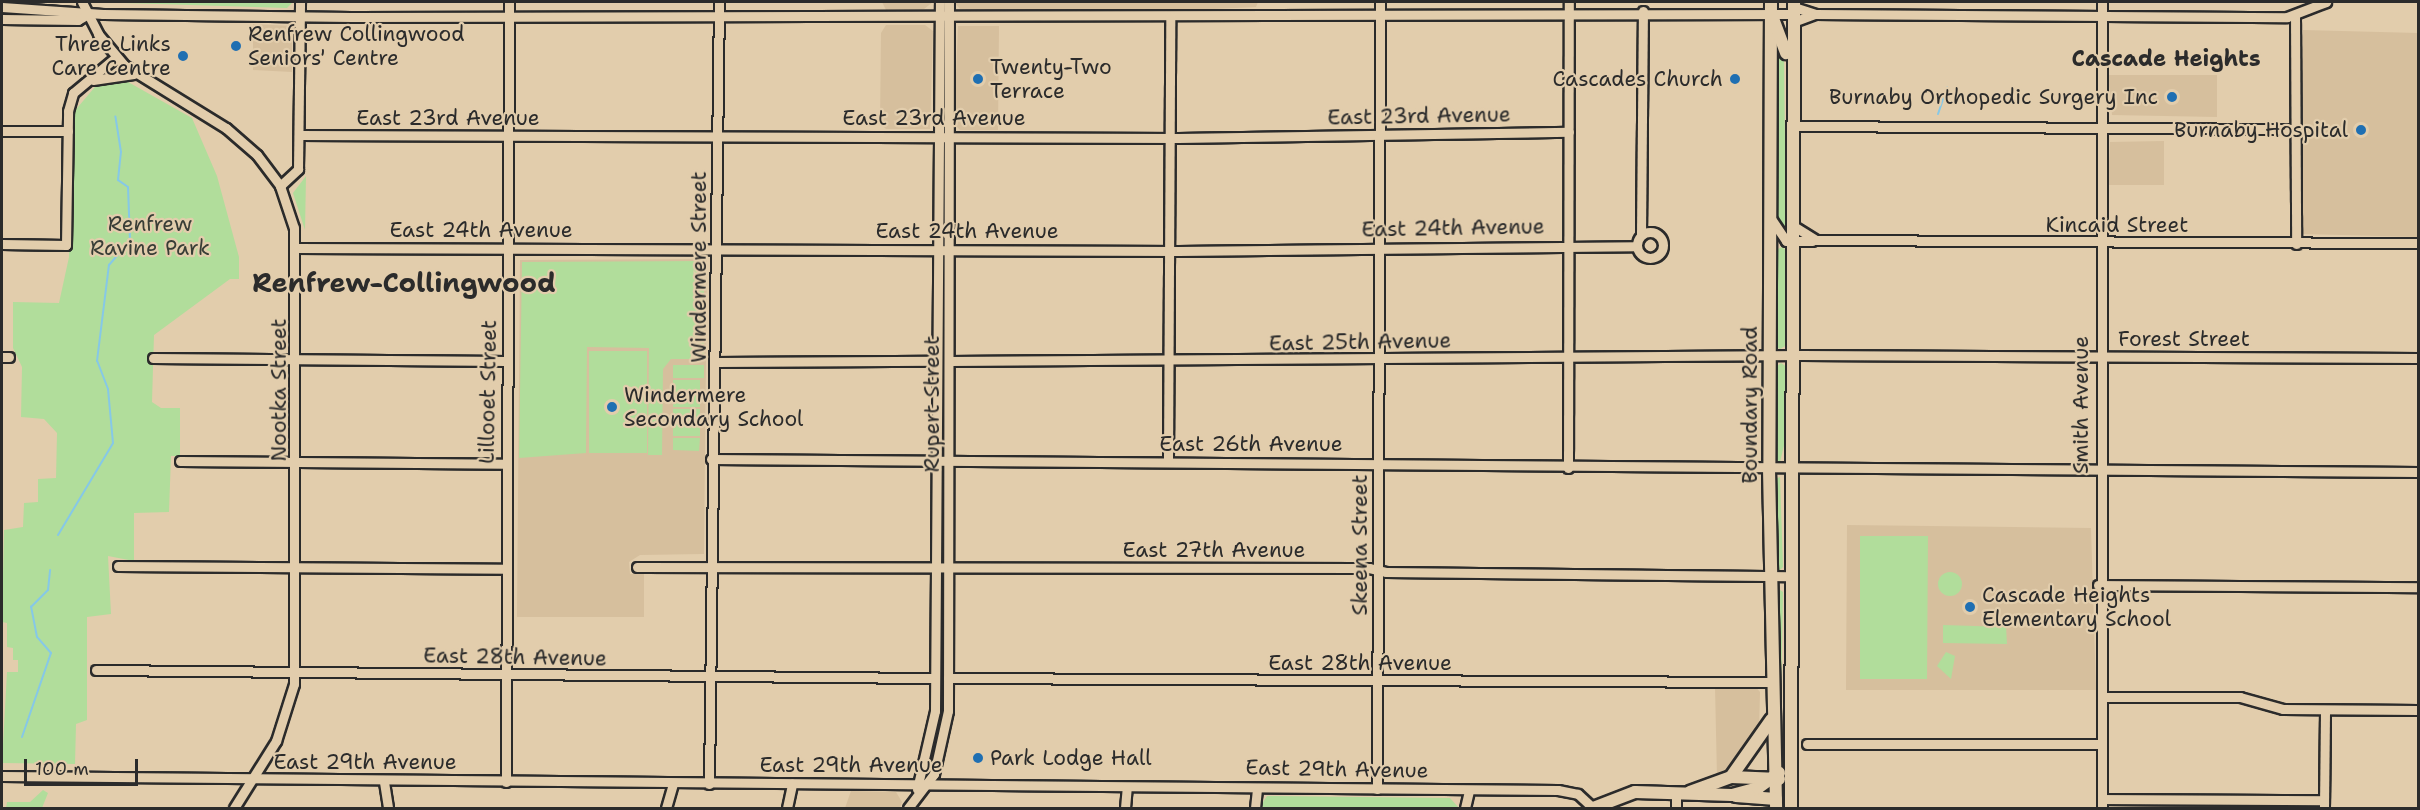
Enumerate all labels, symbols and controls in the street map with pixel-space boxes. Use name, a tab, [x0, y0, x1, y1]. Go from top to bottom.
place label: Renfrew Collingwood Seniors' Centre	[248, 21, 465, 71]
place label: Three Links Care Centre	[52, 31, 171, 81]
marker: Renfrew Collingwood Seniors' Centre	[229, 39, 243, 53]
district label: Cascade Heights	[2072, 46, 2260, 72]
marker: Three Links Care Centre	[176, 49, 190, 63]
place label: Twenty-Two Terrace	[990, 54, 1112, 104]
place label: Cascades Church	[1553, 66, 1723, 92]
marker: Twenty-Two Terrace	[971, 72, 985, 86]
marker: Cascades Church	[1728, 72, 1742, 86]
place label: Burnaby Orthopedic Surgery Inc	[1829, 84, 2158, 110]
marker: Burnaby Orthopedic Surgery Inc	[2163, 88, 2181, 106]
street label: East 23rd Avenue	[1327, 102, 1511, 130]
street label: East 23rd Avenue	[356, 105, 540, 131]
street label: East 23rd Avenue	[842, 105, 1026, 131]
place label: Burnaby Hospital	[2174, 117, 2348, 143]
marker: Burnaby Hospital	[2352, 121, 2370, 139]
street label: Windermere Street	[686, 171, 712, 363]
park label: Renfrew Ravine Park	[90, 211, 210, 261]
street label: Kincaid Street	[2046, 212, 2188, 238]
street label: East 24th Avenue	[1361, 214, 1545, 242]
street label: East 24th Avenue	[389, 217, 573, 243]
street label: East 24th Avenue	[875, 218, 1059, 244]
district label: Renfrew-Collingwood	[252, 267, 556, 299]
street label: Nootka Street	[266, 318, 292, 462]
street label: Lillooet Street	[474, 320, 502, 464]
street label: Boundary Road	[1737, 326, 1763, 484]
street label: Forest Street	[2118, 326, 2250, 352]
street label: East 25th Avenue	[1269, 328, 1451, 356]
street label: Rupert Street	[919, 336, 945, 472]
street label: Smith Avenue	[2068, 336, 2094, 474]
place label: Windermere Secondary School	[624, 382, 803, 432]
marker: Windermere Secondary School	[605, 400, 619, 414]
street label: East 26th Avenue	[1159, 431, 1343, 457]
street label: Skeena Street	[1347, 474, 1373, 616]
street label: East 27th Avenue	[1123, 537, 1305, 563]
place label: Cascade Heights Elementary School	[1982, 582, 2171, 632]
marker: Cascade Heights Elementary School	[1963, 600, 1977, 614]
street label: East 28th Avenue	[423, 643, 607, 671]
street label: East 28th Avenue	[1268, 650, 1452, 676]
place label: Park Lodge Hall	[990, 745, 1152, 771]
scale bar	[27, 747, 141, 785]
street label: East 29th Avenue	[273, 749, 457, 775]
marker: Park Lodge Hall	[971, 751, 985, 765]
street label: East 29th Avenue	[759, 752, 943, 778]
street label: East 29th Avenue	[1245, 755, 1429, 783]
text: 100 m	[35, 757, 89, 781]

